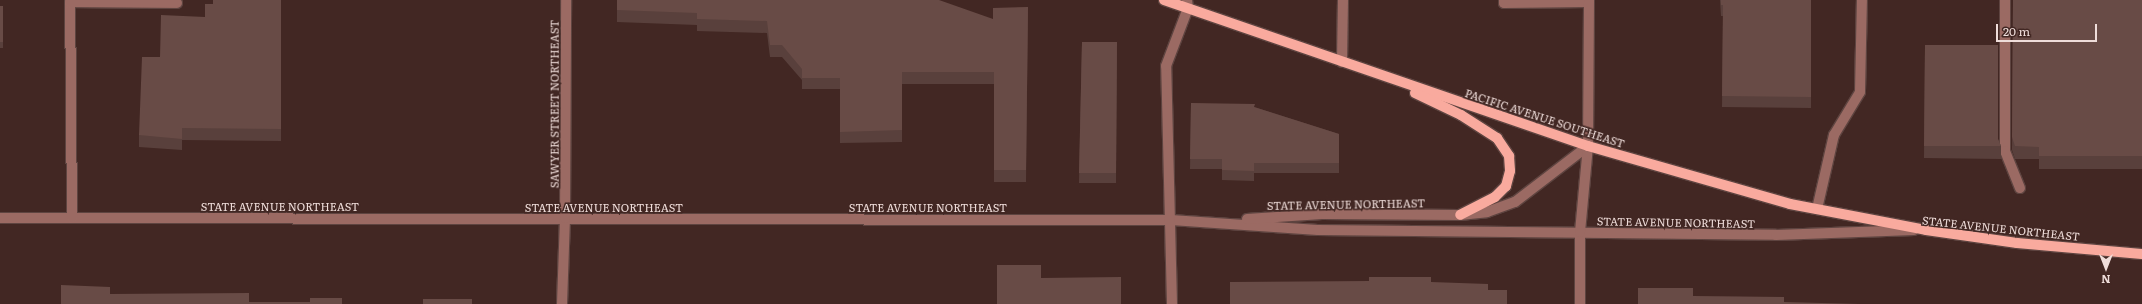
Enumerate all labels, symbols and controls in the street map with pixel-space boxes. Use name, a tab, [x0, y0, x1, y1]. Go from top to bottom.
scale bar	[1998, 16, 2099, 42]
street label: SAWYER STREET NORTHEAST	[547, 20, 561, 188]
text: 20 m	[2003, 22, 2030, 40]
street label: PACIFIC AVENUE SOUTHEAST	[1463, 86, 1627, 150]
street label: STATE AVENUE NORTHEAST	[1267, 196, 1425, 212]
street label: STATE AVENUE NORTHEAST	[201, 199, 359, 213]
street label: STATE AVENUE NORTHEAST	[525, 200, 683, 214]
street label: STATE AVENUE NORTHEAST	[849, 200, 1007, 214]
street label: STATE AVENUE NORTHEAST	[1922, 213, 2080, 243]
street label: STATE AVENUE NORTHEAST	[1597, 214, 1755, 230]
north arrow	[2086, 248, 2126, 288]
text: N	[2101, 272, 2111, 288]

